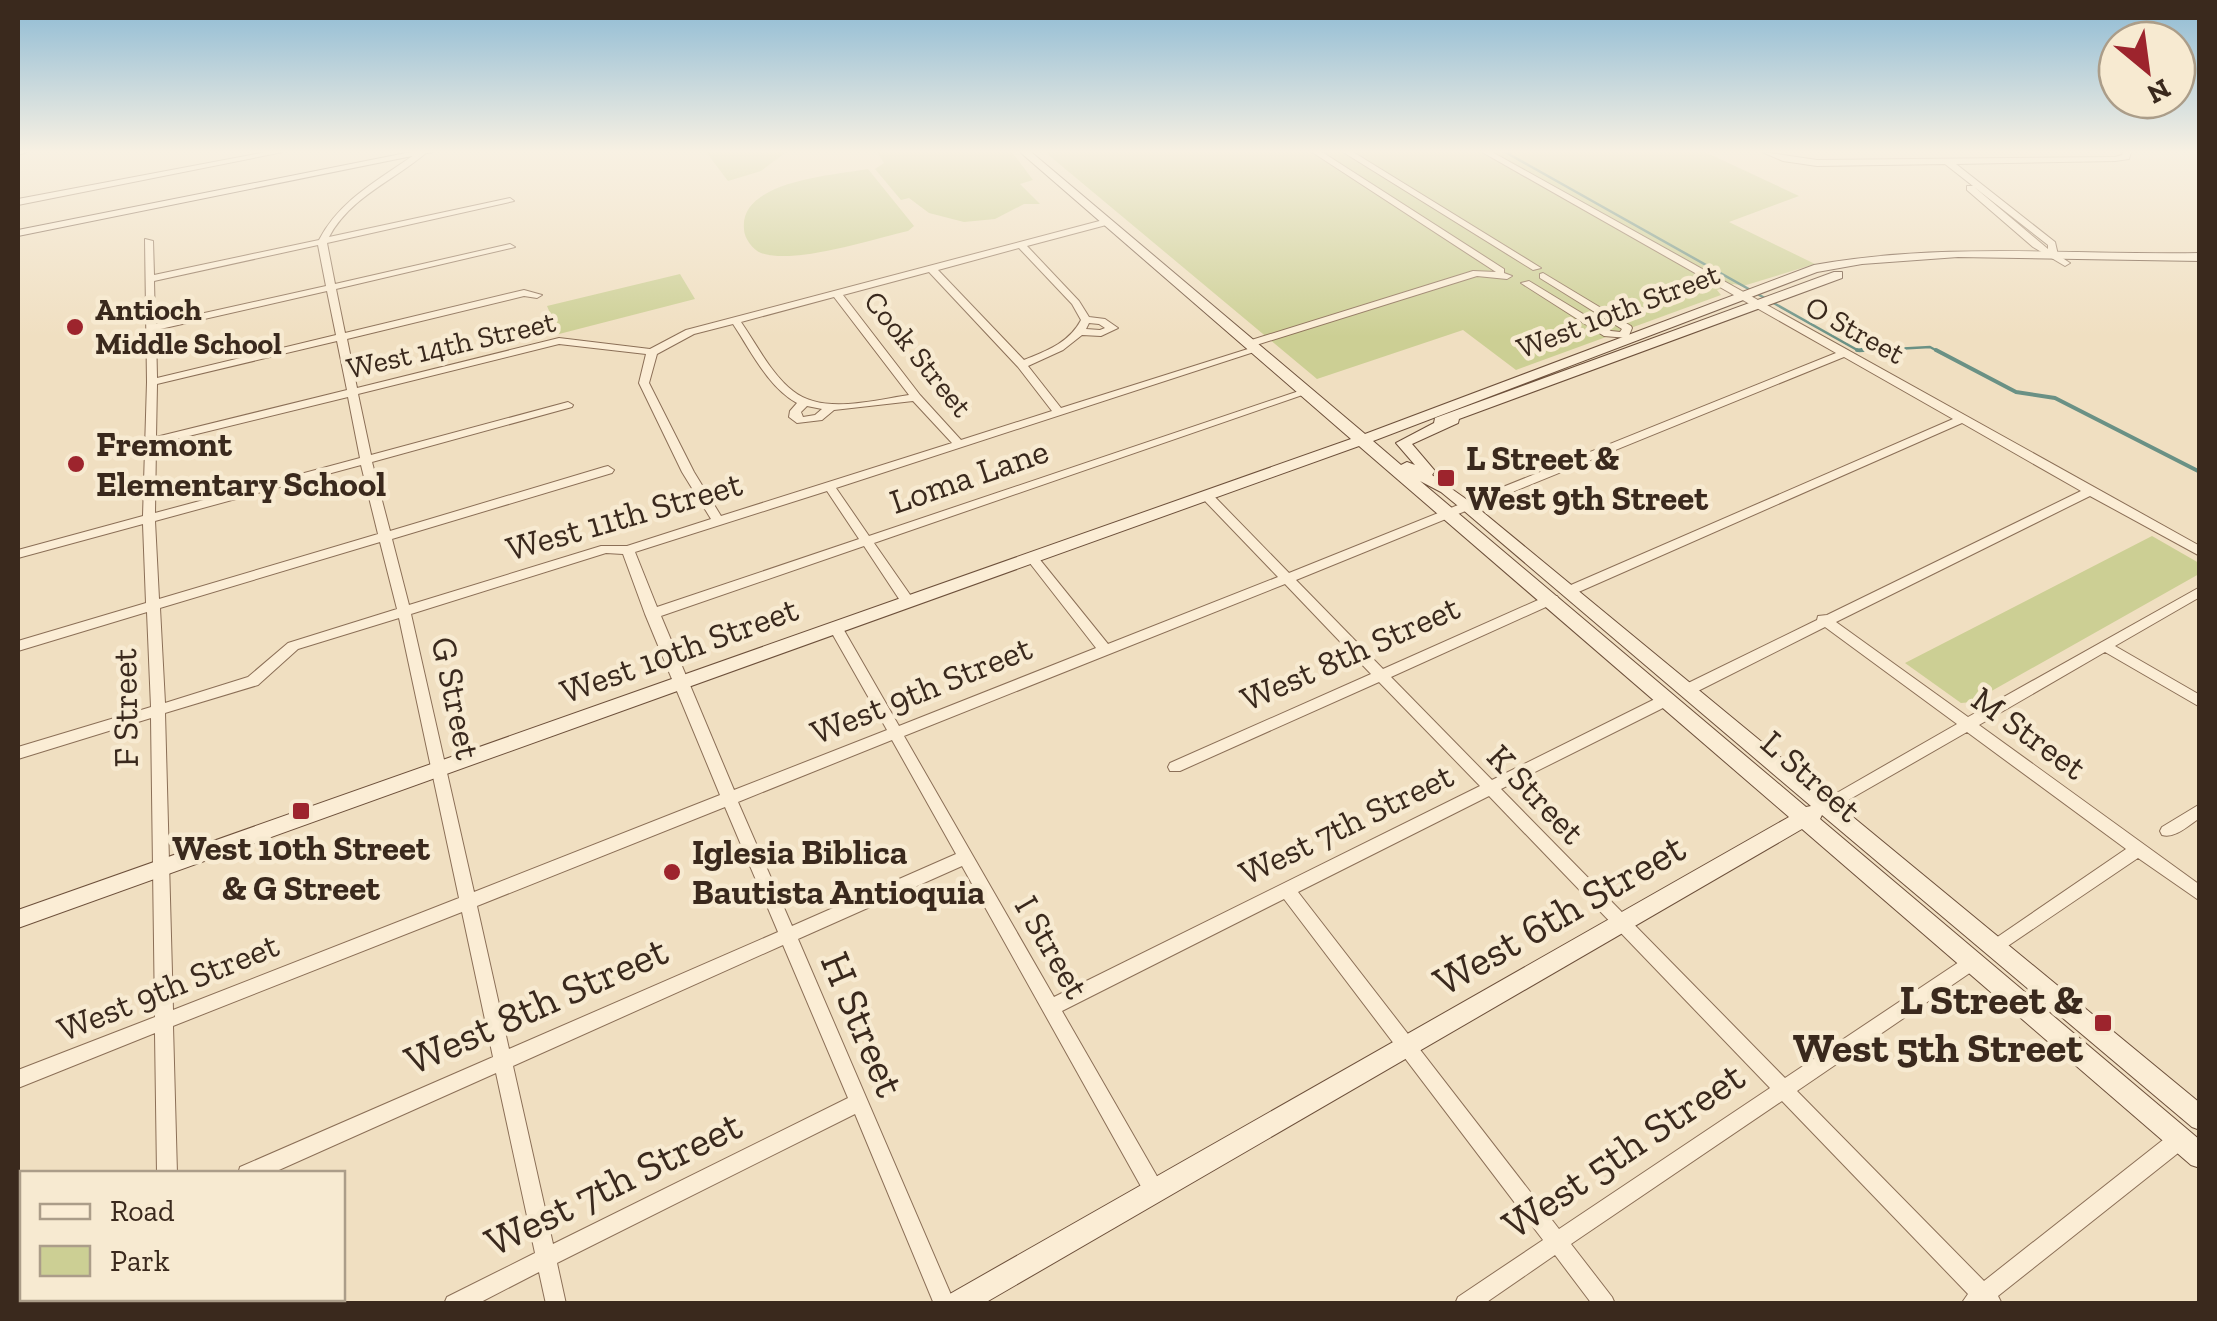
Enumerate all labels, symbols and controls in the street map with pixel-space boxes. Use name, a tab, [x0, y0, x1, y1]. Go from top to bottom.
north arrow	[2097, 20, 2197, 120]
text: N	[2142, 72, 2176, 111]
street label: West 10th Street	[1512, 256, 1724, 366]
street label: Cook Street	[856, 284, 980, 424]
street label: O Street	[1799, 288, 1911, 372]
place label: Antioch Middle School	[95, 292, 282, 362]
street label: West 14th Street	[343, 304, 559, 386]
marker: Antioch Middle School	[64, 316, 86, 338]
place label: Fremont Elementary School	[96, 423, 386, 505]
street label: Loma Lane	[884, 429, 1054, 523]
place label: L Street & West 9th Street	[1466, 437, 1709, 519]
marker: Fremont Elementary School	[65, 453, 87, 475]
street label: West 11th Street	[501, 462, 747, 570]
marker: L Street & West 9th Street	[1435, 467, 1457, 489]
street label: West 8th Street	[1234, 586, 1466, 720]
street label: West 10th Street	[554, 588, 804, 712]
street label: West 9th Street	[804, 627, 1038, 753]
street label: G Street	[423, 633, 489, 763]
street label: F Street	[103, 648, 147, 768]
street label: M Street	[1964, 677, 2094, 789]
street label: L Street	[1753, 721, 1869, 831]
street label: K Street	[1478, 735, 1594, 853]
street label: West 7th Street	[1232, 754, 1460, 894]
marker: West 10th Street & G Street	[290, 800, 312, 822]
street label: West 6th Street	[1424, 821, 1694, 1007]
place label: West 10th Street & G Street	[172, 827, 431, 909]
place label: Iglesia Biblica Bautista Antioquia	[692, 831, 985, 913]
marker: Iglesia Biblica Bautista Antioquia	[661, 861, 683, 883]
street label: I Street	[1006, 888, 1098, 1006]
street label: West 9th Street	[51, 924, 285, 1050]
street label: West 8th Street	[397, 924, 676, 1086]
street label: H Street	[810, 944, 916, 1104]
place label: L Street & West 5th Street	[1793, 974, 2084, 1073]
marker: L Street & West 5th Street	[2092, 1012, 2114, 1034]
street label: West 5th Street	[1492, 1050, 1754, 1250]
street label: West 7th Street	[476, 1099, 750, 1267]
legend	[20, 1171, 345, 1301]
text: Road	[110, 1193, 175, 1229]
text: Park	[110, 1243, 170, 1279]

